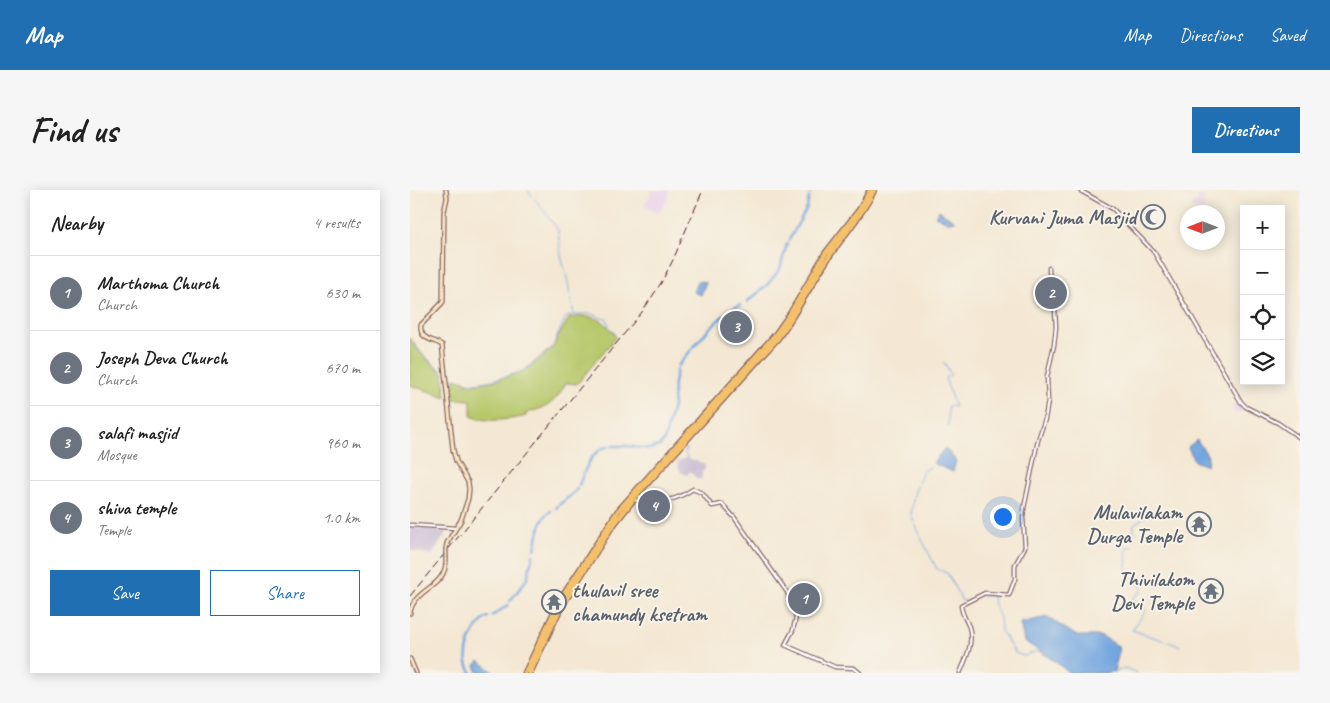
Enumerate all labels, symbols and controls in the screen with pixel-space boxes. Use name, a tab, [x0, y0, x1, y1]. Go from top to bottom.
text: Map	[25, 20, 62, 50]
text: Map	[1124, 24, 1151, 46]
text: Directions	[1179, 24, 1242, 46]
text: Saved	[1270, 24, 1305, 46]
button: Directions	[1192, 107, 1300, 153]
text: Find us	[30, 108, 117, 153]
place label: Kurvani Juma Masjid	[989, 204, 1140, 230]
mosque icon: Kurvani Juma Masjid	[1140, 204, 1166, 230]
north arrow	[1180, 205, 1225, 250]
map controls	[1240, 205, 1285, 385]
button: +	[1240, 205, 1285, 250]
text: Nearby	[50, 210, 103, 236]
text: 4 results	[313, 213, 360, 233]
button: −	[1240, 250, 1285, 295]
text: Marthoma Church	[97, 271, 219, 295]
pin: 2	[1035, 274, 1067, 312]
text: 1	[62, 283, 70, 303]
text: 630 m	[326, 283, 360, 303]
text: Church	[97, 295, 137, 315]
button: locate	[1240, 295, 1285, 340]
pin: 3	[720, 308, 752, 346]
button: layers	[1240, 340, 1285, 385]
text: Joseph Deva Church	[97, 346, 228, 370]
text: 2	[62, 358, 70, 378]
text: 670 m	[326, 358, 360, 378]
text: Church	[97, 370, 137, 390]
text: salafi masjid	[97, 421, 177, 445]
text: 3	[62, 433, 70, 453]
text: 960 m	[326, 433, 360, 453]
text: Mosque	[97, 445, 137, 465]
pin: 4	[638, 487, 670, 525]
text: shiva temple	[97, 496, 176, 520]
place label: Mulavilakam Durga Temple	[1087, 499, 1184, 549]
your location	[990, 504, 1016, 530]
text: 4	[62, 508, 70, 528]
text: 1.0 km	[323, 508, 360, 528]
temple icon: Mulavilakam Durga Temple	[1186, 511, 1212, 537]
text: Temple	[97, 520, 131, 540]
place label: Thivilakom Devi Temple	[1111, 566, 1196, 616]
button: Save	[50, 570, 200, 616]
button: Share	[210, 570, 360, 616]
place label: thulavil sree chamundy ksetram	[572, 577, 708, 627]
temple icon: Thivilakom Devi Temple	[1198, 578, 1224, 604]
pin: 1	[788, 580, 820, 618]
temple icon: thulavil sree chamundy ksetram	[541, 589, 567, 615]

